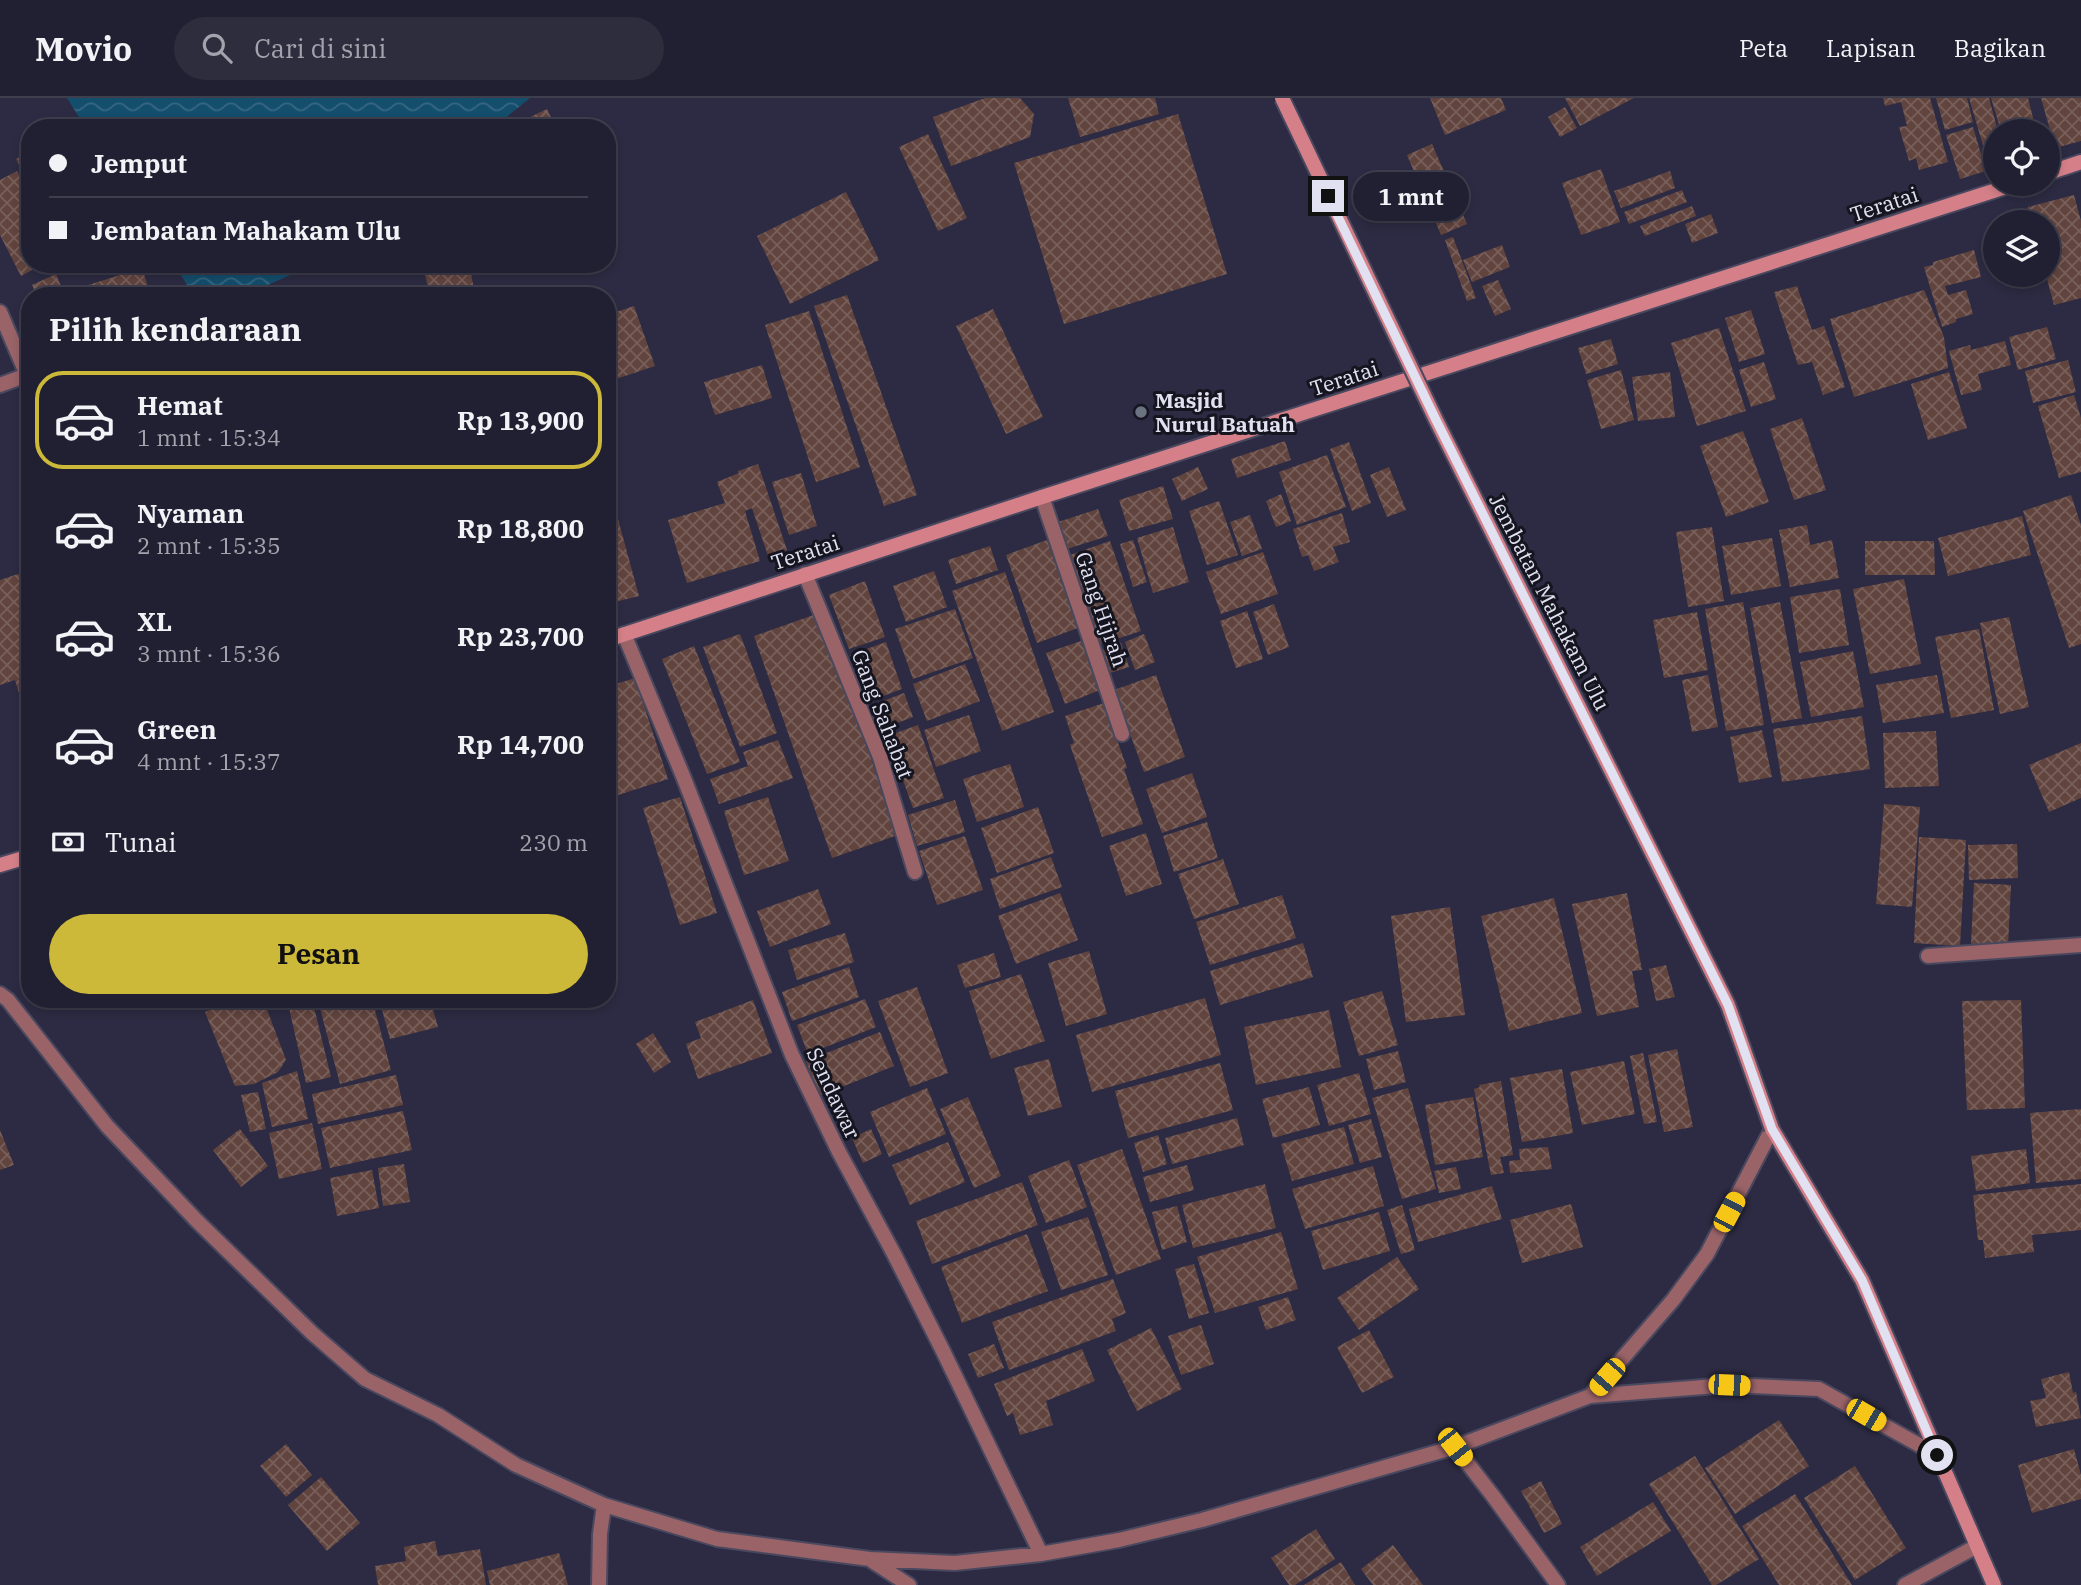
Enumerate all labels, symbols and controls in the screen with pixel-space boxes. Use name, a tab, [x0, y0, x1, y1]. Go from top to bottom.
search box	[174, 17, 664, 80]
text: Movio	[35, 27, 132, 70]
icon: search	[198, 29, 236, 67]
text: Cari di sini	[254, 31, 386, 65]
text: Peta	[1739, 32, 1788, 64]
text: Lapisan	[1826, 32, 1916, 64]
text: Bagikan	[1954, 32, 2046, 64]
map controls	[1983, 119, 2060, 287]
button: locate	[1983, 119, 2060, 196]
text: Jemput	[91, 146, 187, 180]
callout: 1 mnt	[1352, 172, 1468, 220]
route end	[1312, 180, 1344, 212]
street label: Teratai	[1846, 180, 1922, 228]
text: 1 mnt	[1378, 181, 1444, 211]
button: layers	[1983, 210, 2060, 287]
text: Jembatan Mahakam Ulu	[91, 213, 401, 247]
text: Pilih kendaraan	[49, 308, 302, 350]
street label: Teratai	[1306, 354, 1382, 402]
place label: Masjid Nurul Batuah	[1155, 386, 1295, 438]
text: Hemat	[137, 388, 223, 422]
icon: car	[53, 389, 116, 452]
text: Rp 13,900	[457, 403, 584, 437]
marker: Masjid Nurul Batuah	[1133, 404, 1149, 420]
text: 1 mnt · 15:34	[137, 422, 281, 452]
street label: Jembatan Mahakam Ulu	[1483, 489, 1617, 715]
text: Nyaman	[137, 496, 244, 530]
icon: car	[53, 497, 116, 560]
text: Rp 18,800	[457, 511, 584, 545]
street label: Teratai	[767, 528, 843, 576]
text: 2 mnt · 15:35	[137, 530, 281, 560]
street label: Gang Hijrah	[1069, 548, 1135, 670]
text: XL	[137, 604, 172, 638]
icon: car	[53, 605, 116, 668]
text: Rp 23,700	[457, 619, 584, 653]
text: 3 mnt · 15:36	[137, 638, 281, 668]
street label: Gang Sahabat	[846, 645, 920, 783]
text: Green	[137, 712, 217, 746]
icon: car	[53, 713, 116, 776]
text: Rp 14,700	[457, 727, 584, 761]
text: 4 mnt · 15:37	[137, 746, 281, 776]
icon: cash	[49, 823, 87, 861]
text: Tunai	[105, 825, 177, 859]
text: 230 m	[519, 827, 588, 857]
button: Pesan	[49, 914, 588, 994]
street label: Sendawar	[801, 1043, 868, 1144]
car	[1710, 1189, 1749, 1235]
car	[1586, 1354, 1629, 1400]
car	[1708, 1374, 1751, 1396]
car	[1843, 1395, 1890, 1435]
car	[1434, 1424, 1477, 1470]
route start	[1921, 1439, 1953, 1471]

